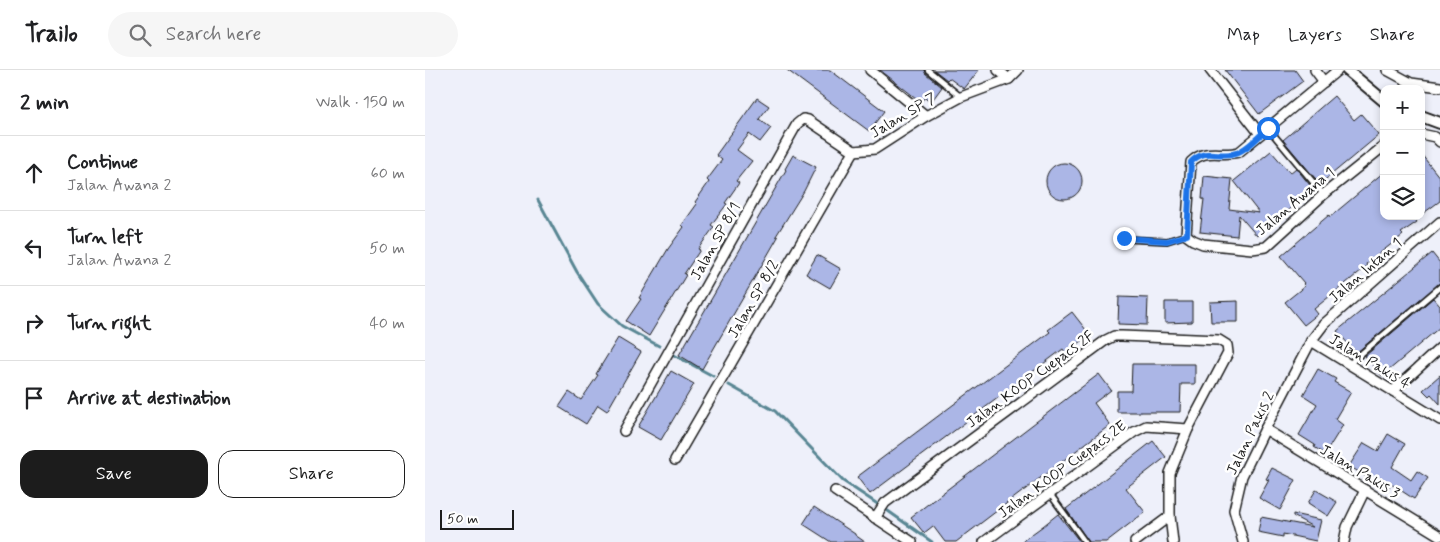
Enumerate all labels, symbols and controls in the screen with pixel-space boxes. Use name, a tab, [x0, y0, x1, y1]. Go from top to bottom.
search box	[108, 12, 458, 57]
text: Trailo	[25, 19, 78, 50]
icon: search	[126, 21, 154, 49]
text: Search here	[166, 22, 261, 47]
text: Map	[1227, 23, 1260, 47]
text: Layers	[1288, 23, 1342, 47]
text: Share	[1370, 23, 1415, 47]
map controls	[1380, 85, 1425, 220]
button: +	[1380, 85, 1425, 130]
street label: Jalan SP 7	[867, 88, 940, 143]
text: 2 min	[20, 89, 69, 117]
text: Walk · 150 m	[316, 92, 405, 113]
route start	[1257, 117, 1280, 140]
button: −	[1380, 130, 1425, 175]
text: Continue	[67, 150, 138, 175]
icon: ahead	[20, 159, 48, 187]
text: 60 m	[371, 163, 405, 184]
street label: Jalan Awana 1	[1252, 163, 1339, 241]
text: Jalan Awana 2	[67, 175, 171, 196]
button: layers	[1380, 175, 1425, 220]
street label: Jalan SP 8/1	[686, 199, 745, 284]
text: Turn left	[67, 225, 143, 250]
route end	[1113, 227, 1136, 250]
street label: Jalan Intan 1	[1325, 233, 1406, 308]
icon: left	[20, 234, 48, 262]
text: 50 m	[369, 238, 405, 259]
text: Jalan Awana 2	[67, 250, 171, 271]
street label: Jalan SP 8/2	[724, 257, 784, 342]
icon: right	[20, 309, 48, 337]
text: Turn right	[67, 311, 151, 336]
text: 40 m	[369, 313, 405, 334]
street label: Jalan KOOP Cuepacs 2F	[963, 327, 1099, 433]
street label: Jalan Pakis 4	[1325, 330, 1414, 394]
icon: arrive	[20, 384, 48, 412]
text: Arrive at destination	[67, 386, 231, 411]
street label: Jalan Pakis 2	[1222, 388, 1280, 478]
street label: Jalan KOOP Cuepacs 2E	[994, 416, 1131, 523]
street label: Jalan Pakis 3	[1316, 440, 1403, 504]
button: Save	[20, 450, 208, 498]
button: Share	[218, 450, 405, 498]
scale bar	[440, 507, 514, 530]
text: 50 m	[447, 510, 478, 528]

